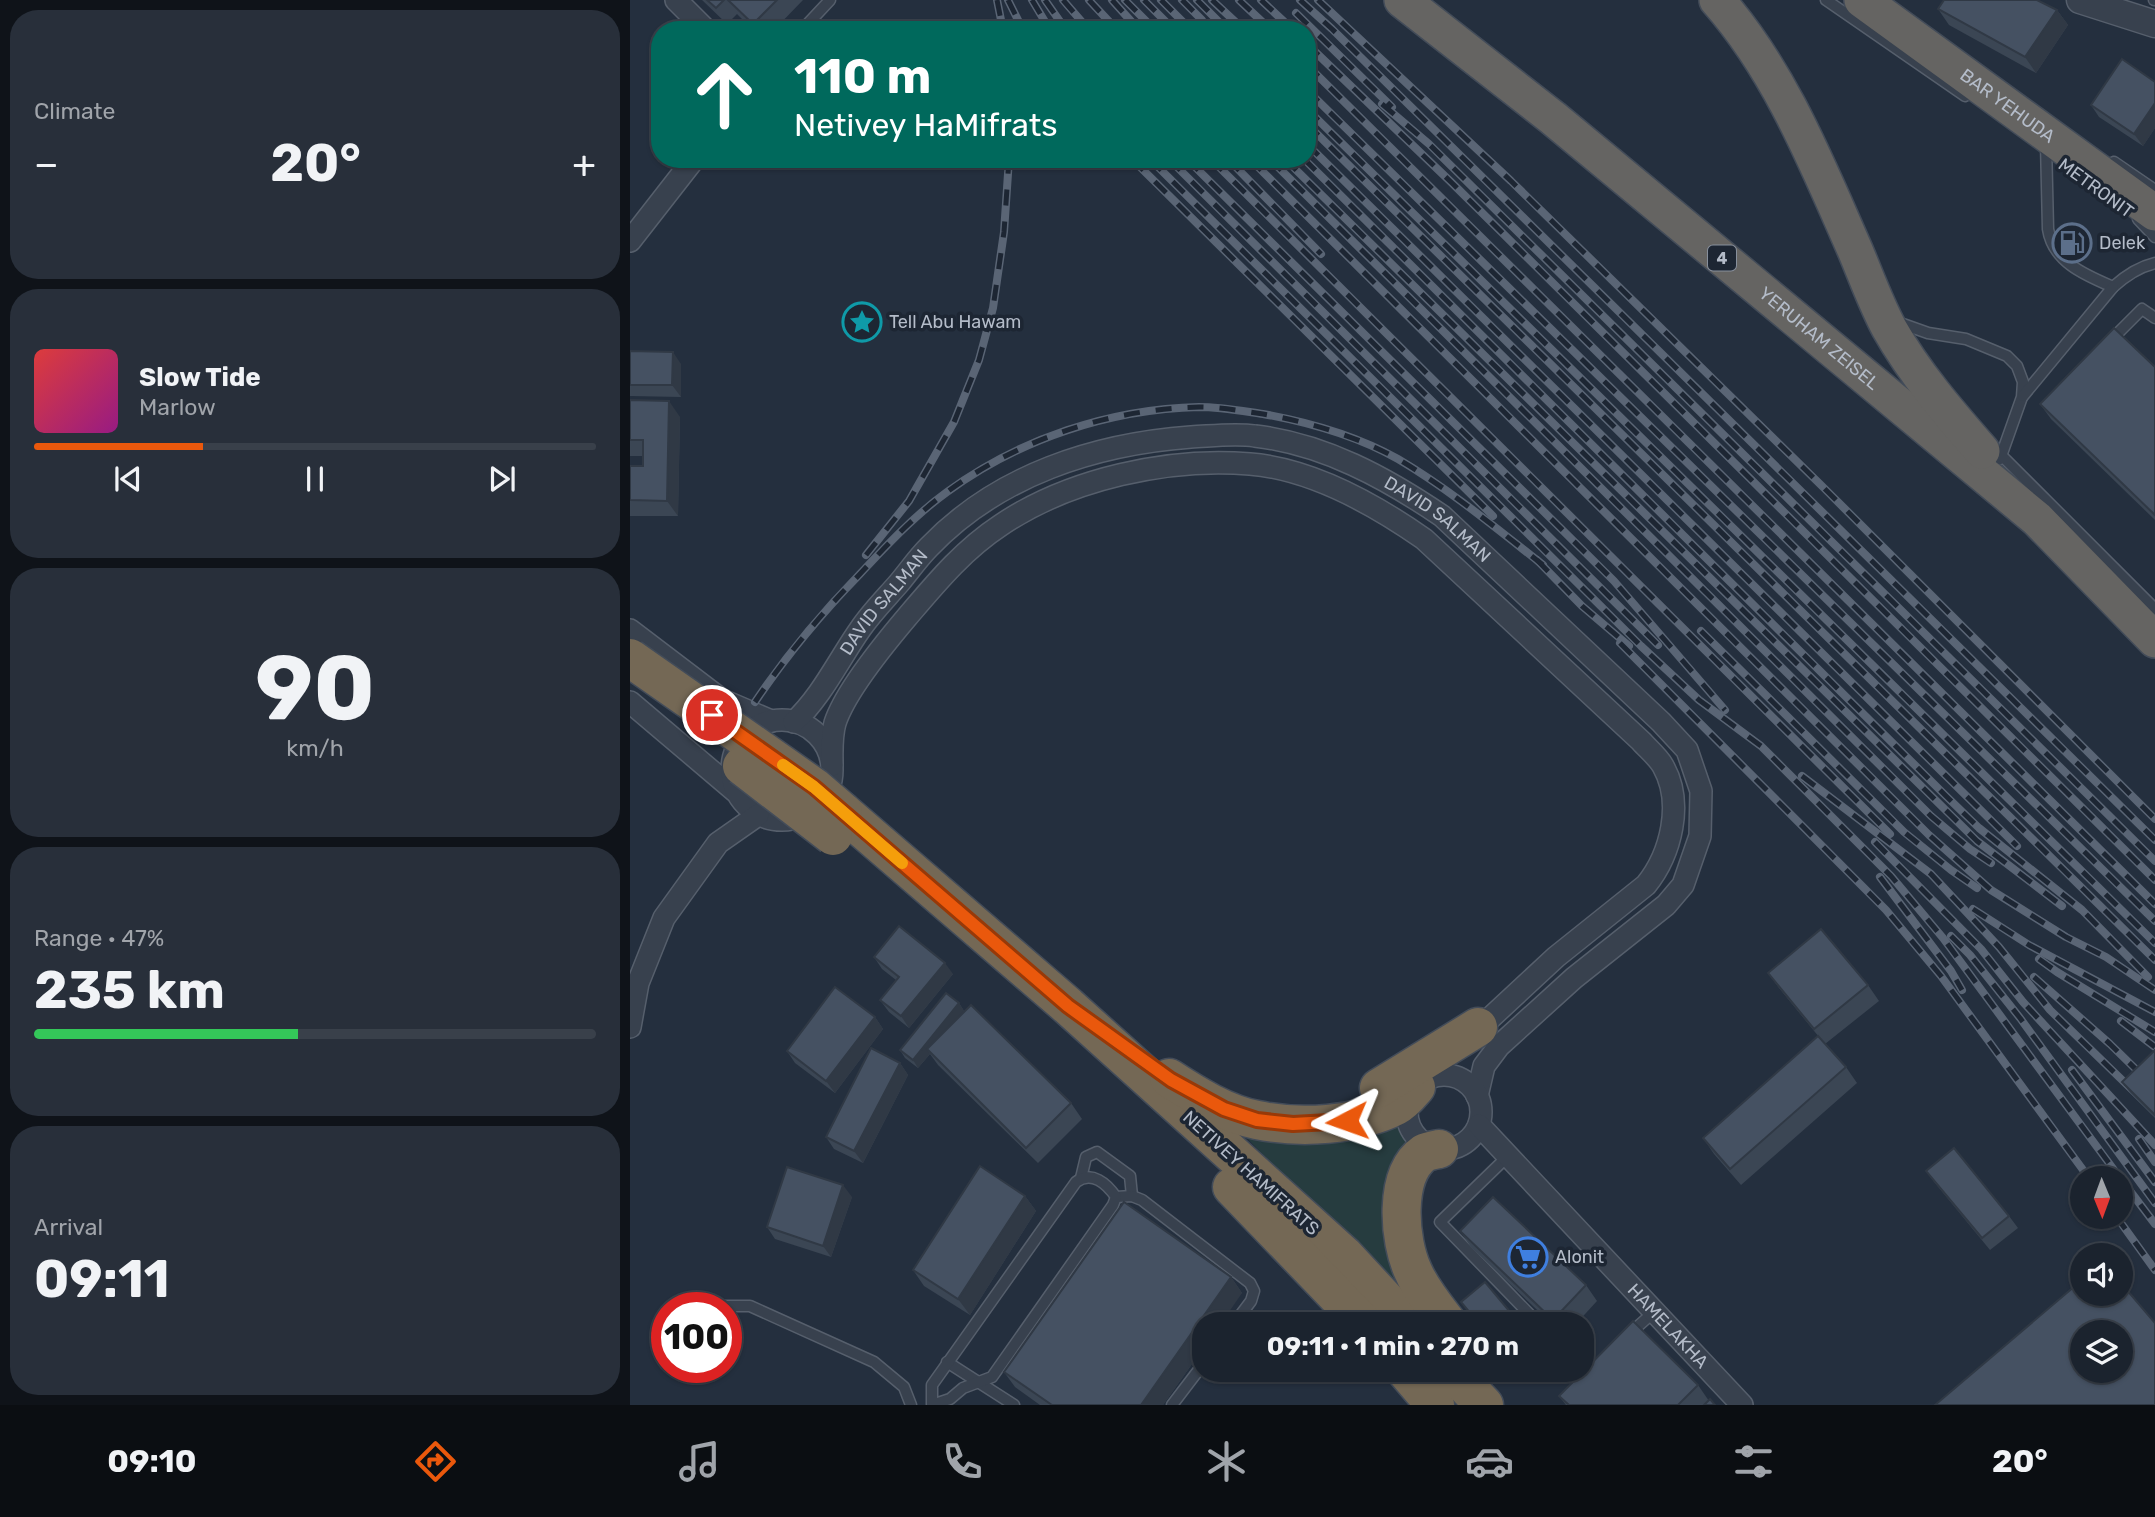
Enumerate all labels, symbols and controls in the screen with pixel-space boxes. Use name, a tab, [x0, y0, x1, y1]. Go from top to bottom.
text: 110 m	[794, 47, 931, 105]
icon: ahead	[679, 49, 770, 140]
street label: BAR YEHUDA	[1956, 64, 2059, 148]
text: Climate	[34, 97, 115, 125]
text: Netivey HaMifrats	[794, 106, 1058, 144]
text: 20°	[270, 132, 361, 194]
text: −	[34, 141, 59, 187]
text: +	[572, 141, 596, 187]
street label: METRONIT	[2054, 153, 2138, 223]
fuel station icon: Delek	[2051, 222, 2093, 264]
place label: Delek	[2099, 232, 2146, 254]
road number: 4	[1708, 246, 1736, 270]
street label: YERUHAM ZEISEL	[1754, 282, 1884, 395]
place icon: Tell Abu Hawam	[841, 301, 883, 343]
place label: Tell Abu Hawam	[889, 311, 1021, 333]
text: Slow Tide	[139, 362, 261, 393]
text: Marlow	[139, 393, 216, 421]
icon: previous	[109, 460, 147, 498]
icon: pause	[296, 460, 334, 498]
icon: next	[483, 460, 521, 498]
street label: DAVID SALMAN	[1380, 472, 1495, 567]
street label: DAVID SALMAN	[835, 545, 932, 659]
text: 90	[255, 634, 375, 742]
pin	[682, 685, 742, 745]
icon: arrive	[693, 696, 731, 734]
text: km/h	[286, 734, 344, 762]
text: Range · 47%	[34, 924, 164, 952]
text: 235 km	[34, 959, 225, 1021]
position arrow	[1310, 1084, 1384, 1158]
street label: NETIVEY HAMIFRATS	[1178, 1106, 1324, 1240]
north arrow	[2070, 1166, 2133, 1228]
map controls	[2070, 1166, 2133, 1383]
text: Arrival	[34, 1213, 103, 1241]
supermarket icon: Alonit	[1507, 1236, 1549, 1278]
button: sound	[2070, 1243, 2133, 1306]
place label: Alonit	[1555, 1246, 1604, 1268]
text: 09:11	[34, 1248, 170, 1310]
street label: HAMELAKHA	[1623, 1279, 1713, 1373]
speed limit sign: 100	[651, 1292, 742, 1383]
button: layers	[2070, 1320, 2133, 1383]
text: 09:11 · 1 min · 270 m	[1267, 1331, 1519, 1362]
icon: directions	[411, 1437, 460, 1486]
icon: music	[675, 1437, 724, 1486]
icon: phone	[938, 1437, 987, 1486]
icon: climate	[1202, 1437, 1251, 1486]
icon: car	[1465, 1437, 1514, 1486]
icon: filters	[1729, 1437, 1778, 1486]
text: 09:10	[107, 1442, 197, 1480]
text: 20°	[1992, 1442, 2048, 1480]

